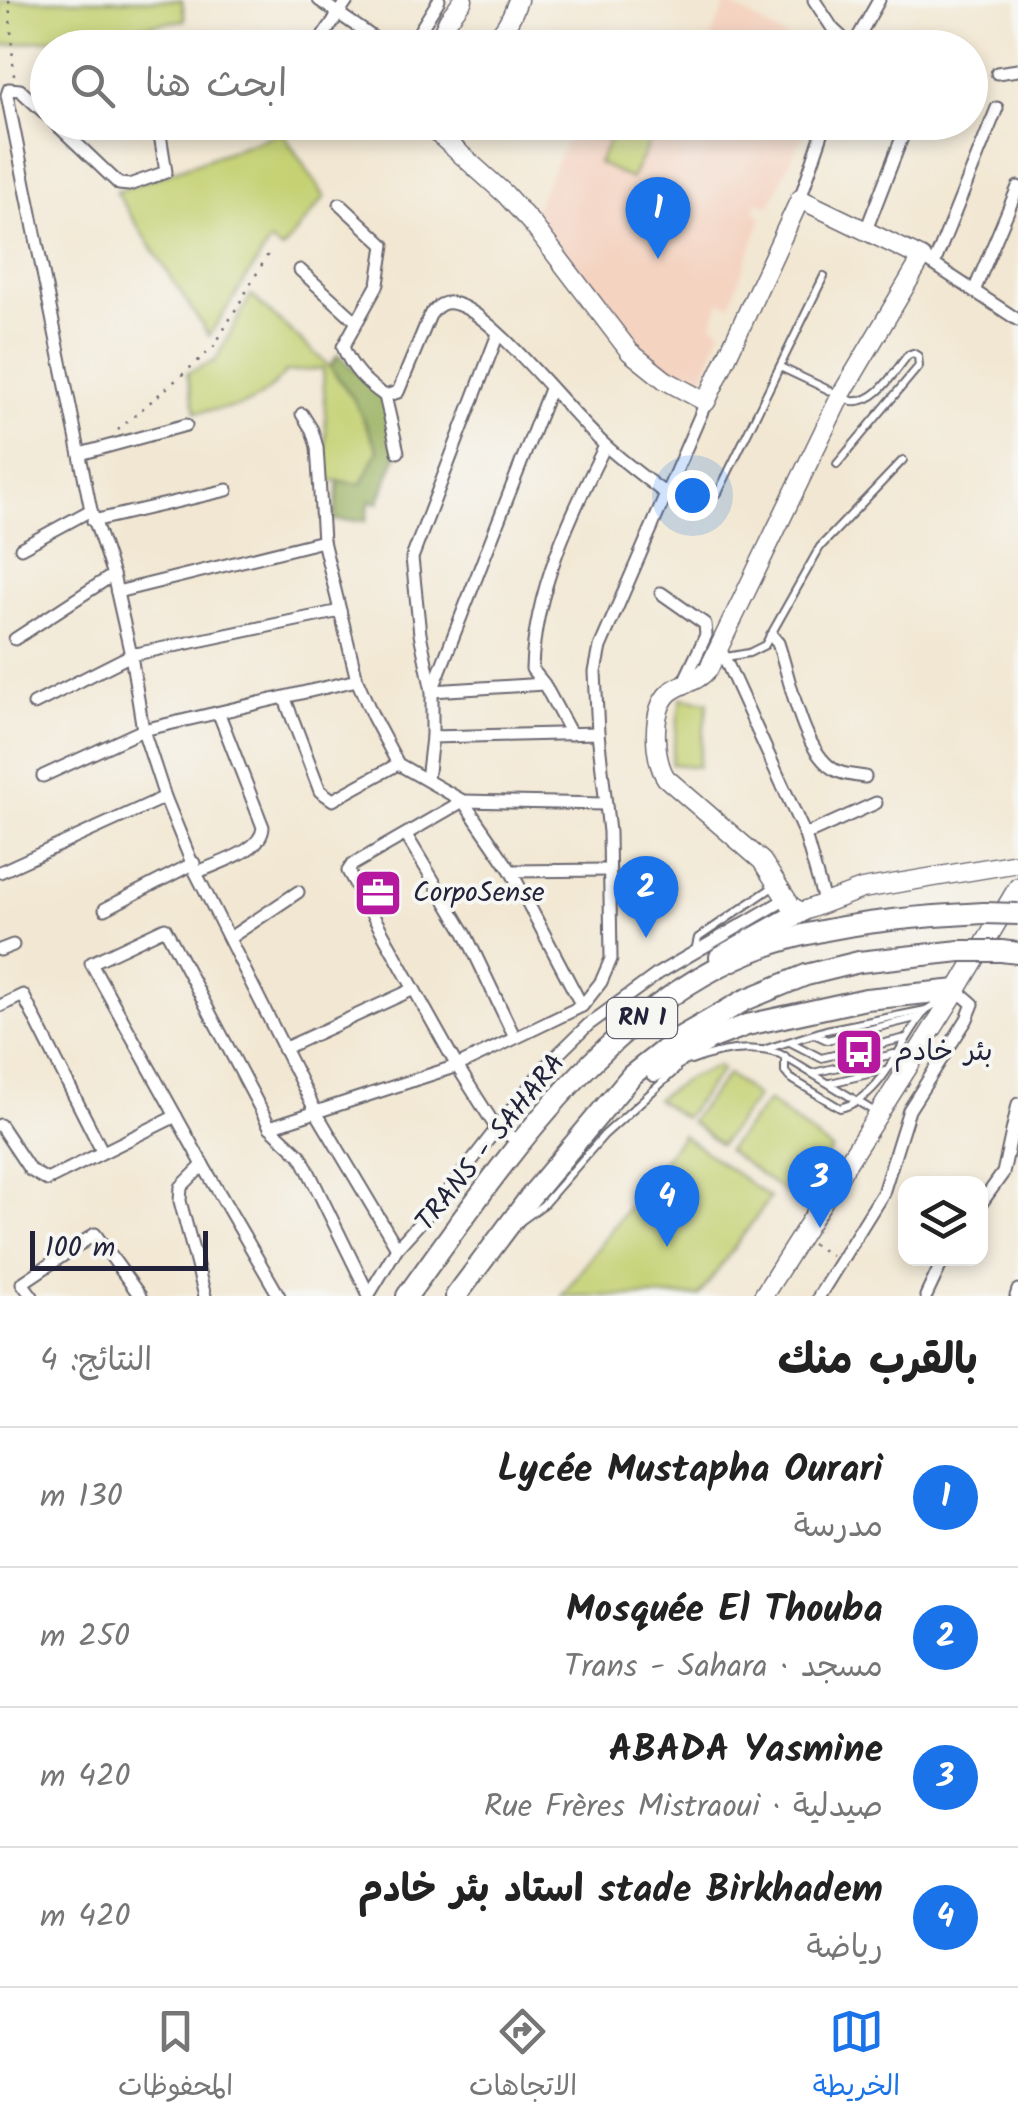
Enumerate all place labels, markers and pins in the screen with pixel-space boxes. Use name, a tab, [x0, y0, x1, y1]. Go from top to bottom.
pin: 1	[626, 176, 690, 259]
pin: 2	[614, 856, 678, 938]
office icon: CorpoSense	[352, 867, 404, 919]
place label: CorpoSense	[413, 871, 545, 916]
bus stop icon: بئر خادم	[833, 1026, 885, 1078]
place label: بئر خادم	[894, 1030, 993, 1075]
pin: 3	[788, 1146, 852, 1228]
pin: 4	[634, 1164, 700, 1247]

